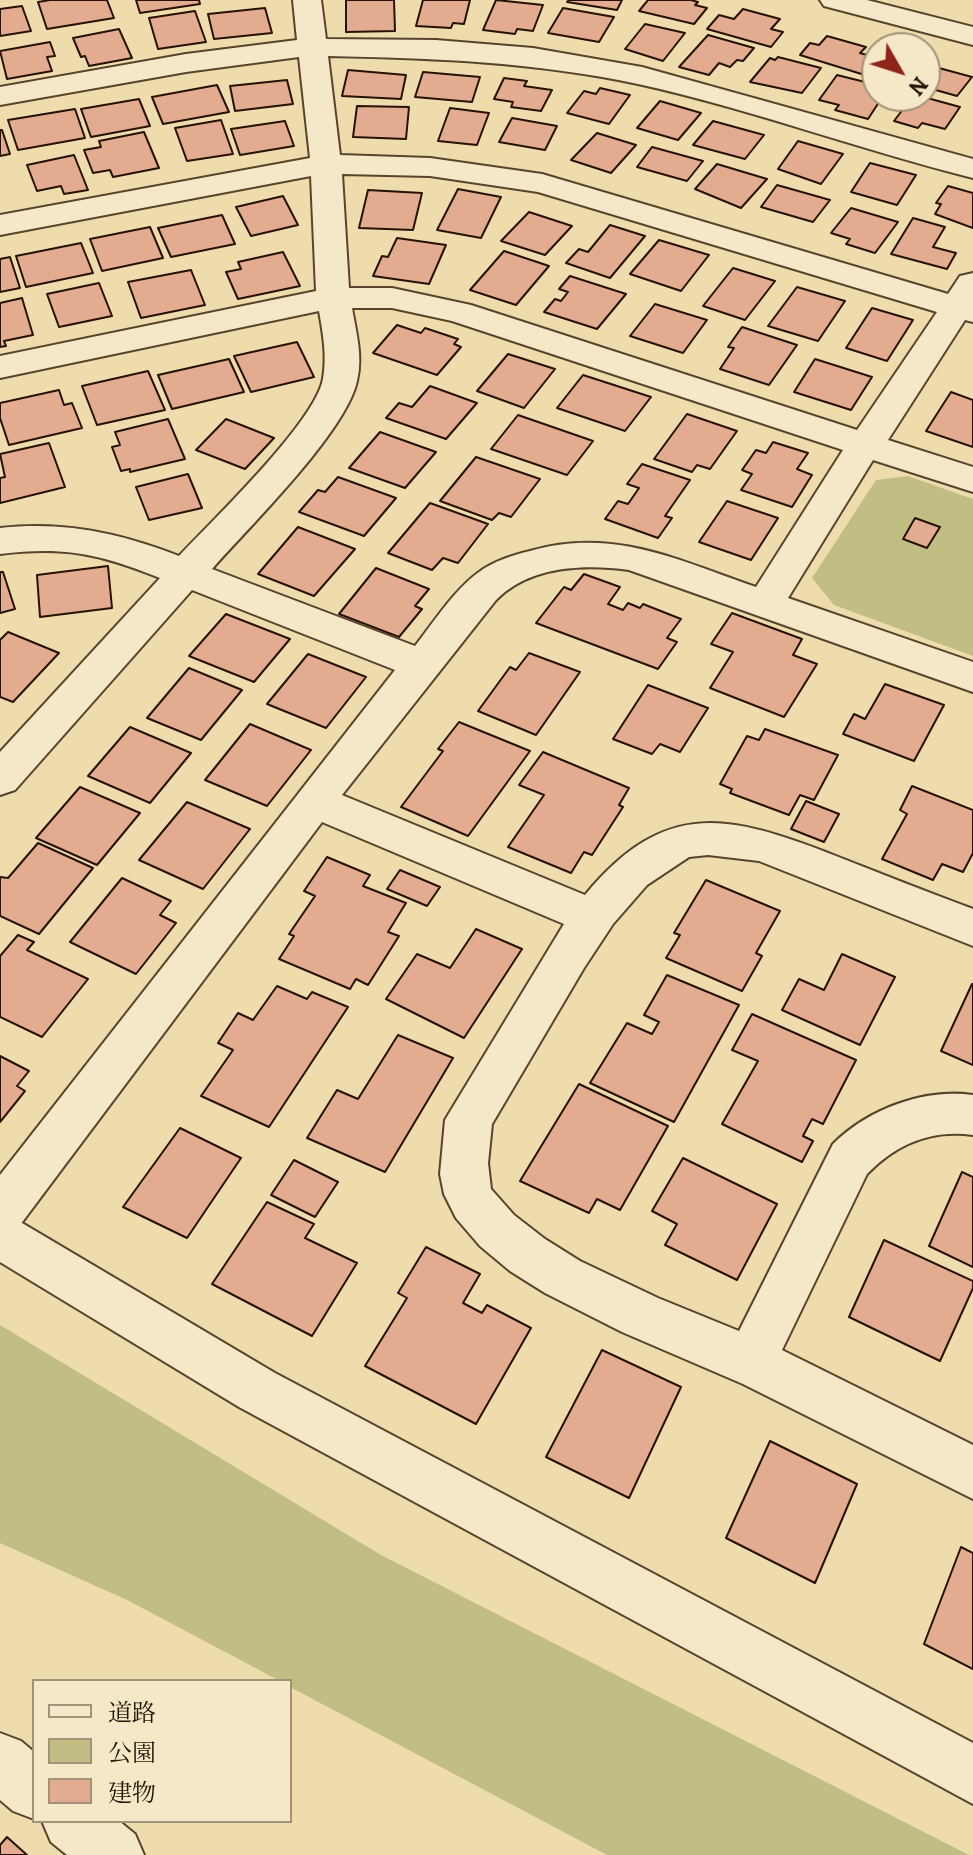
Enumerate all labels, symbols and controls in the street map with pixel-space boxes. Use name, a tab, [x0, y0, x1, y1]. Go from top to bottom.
north arrow	[861, 32, 941, 112]
text: N	[901, 70, 935, 102]
legend	[32, 1679, 292, 1823]
text: 道路	[108, 1697, 156, 1729]
text: 公園	[108, 1737, 156, 1769]
text: 建物	[108, 1777, 156, 1809]

